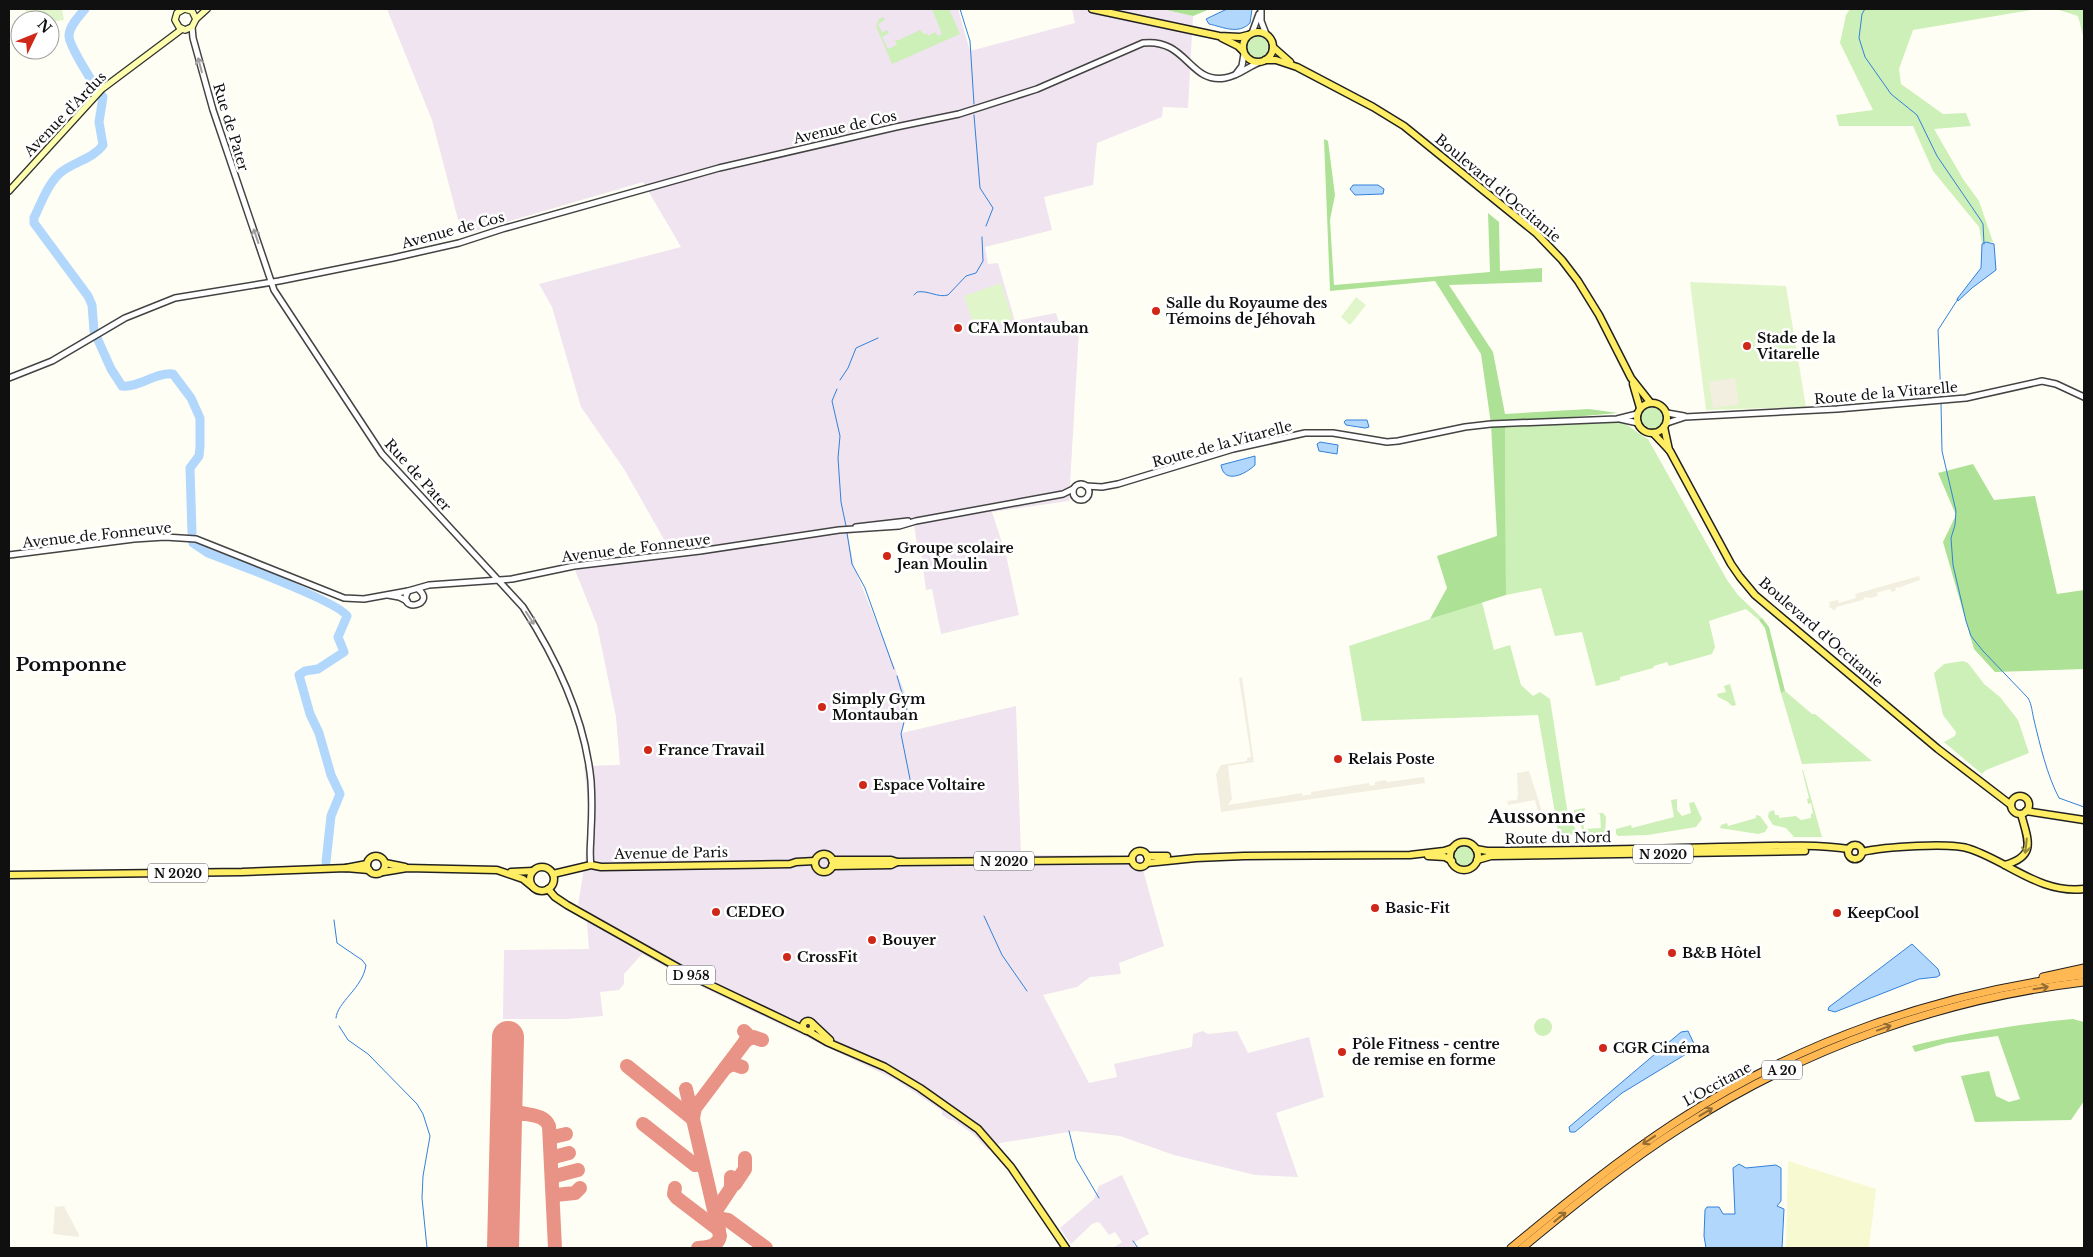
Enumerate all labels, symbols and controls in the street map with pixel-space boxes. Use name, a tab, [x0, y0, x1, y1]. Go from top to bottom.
north arrow	[10, 10, 60, 60]
text: N	[33, 15, 56, 37]
one-way arrow	[195, 57, 204, 73]
street label: Avenue d'Ardus	[19, 68, 110, 161]
street label: Rue de Pater	[209, 81, 253, 174]
street label: Avenue de Cos	[791, 106, 898, 148]
street label: Boulevard d'Occitanie	[1431, 130, 1565, 246]
street label: Avenue de Cos	[399, 208, 506, 253]
one-way arrow	[251, 229, 260, 244]
place label: Salle du Royaume des Témoins de Jéhovah	[1166, 294, 1328, 328]
marker: Salle du Royaume des Témoins de Jéhovah	[1150, 305, 1162, 317]
place label: CFA Montauban	[968, 319, 1089, 337]
marker: CFA Montauban	[952, 322, 964, 334]
place label: Stade de la Vitarelle	[1756, 329, 1836, 363]
marker: Stade de la Vitarelle	[1741, 340, 1753, 352]
street label: Route de la Vitarelle	[1813, 378, 1959, 408]
street label: Route de la Vitarelle	[1150, 417, 1294, 471]
street label: Rue de Pater	[381, 435, 455, 515]
street label: Avenue de Fonneuve	[21, 518, 172, 552]
street label: Avenue de Fonneuve	[560, 530, 711, 566]
place label: Groupe scolaire Jean Moulin	[894, 539, 1014, 573]
marker: Groupe scolaire Jean Moulin	[881, 550, 893, 562]
street label: Boulevard d'Occitanie	[1755, 573, 1887, 691]
one-way arrow	[525, 610, 535, 624]
district label: Pomponne	[15, 653, 127, 676]
place label: Simply Gym Montauban	[832, 690, 926, 724]
marker: Simply Gym Montauban	[816, 701, 828, 713]
place label: France Travail	[658, 741, 765, 759]
marker: France Travail	[642, 744, 654, 756]
place label: Relais Poste	[1348, 750, 1435, 768]
marker: Relais Poste	[1332, 753, 1344, 765]
place label: Espace Voltaire	[873, 776, 985, 794]
marker: Espace Voltaire	[857, 779, 869, 791]
district label: Aussonne	[1487, 805, 1586, 828]
street label: Route du Nord	[1504, 828, 1612, 848]
one-way arrow	[2021, 837, 2031, 853]
street label: Avenue de Paris	[613, 843, 728, 863]
road number: N 2020	[1633, 844, 1693, 864]
road number: N 2020	[974, 851, 1034, 870]
road number: N 2020	[148, 864, 208, 882]
place label: Basic-Fit	[1385, 899, 1451, 917]
marker: Basic-Fit	[1369, 902, 1381, 914]
place label: CEDEO	[726, 903, 785, 921]
place label: KeepCool	[1847, 904, 1919, 922]
marker: CEDEO	[710, 906, 722, 918]
marker: KeepCool	[1831, 907, 1843, 919]
place label: Bouyer	[882, 931, 936, 949]
marker: Bouyer	[866, 934, 878, 946]
place label: B&B Hôtel	[1682, 944, 1761, 962]
marker: B&B Hôtel	[1666, 947, 1678, 959]
place label: CrossFit	[797, 948, 858, 966]
marker: CrossFit	[781, 951, 793, 963]
road number: D 958	[667, 966, 715, 984]
one-way arrow	[2033, 983, 2049, 993]
one-way arrow	[1876, 1023, 1891, 1032]
place label: Pôle Fitness - centre de remise en forme	[1352, 1035, 1500, 1069]
place label: CGR Cinéma	[1613, 1039, 1710, 1057]
marker: CGR Cinéma	[1597, 1042, 1609, 1054]
marker: Pôle Fitness - centre de remise en forme	[1336, 1046, 1348, 1058]
street label: L'Occitane	[1680, 1058, 1754, 1110]
road number: A 20	[1762, 1060, 1802, 1080]
one-way arrow	[1698, 1107, 1712, 1117]
one-way arrow	[1642, 1135, 1656, 1145]
one-way arrow	[1553, 1212, 1566, 1223]

